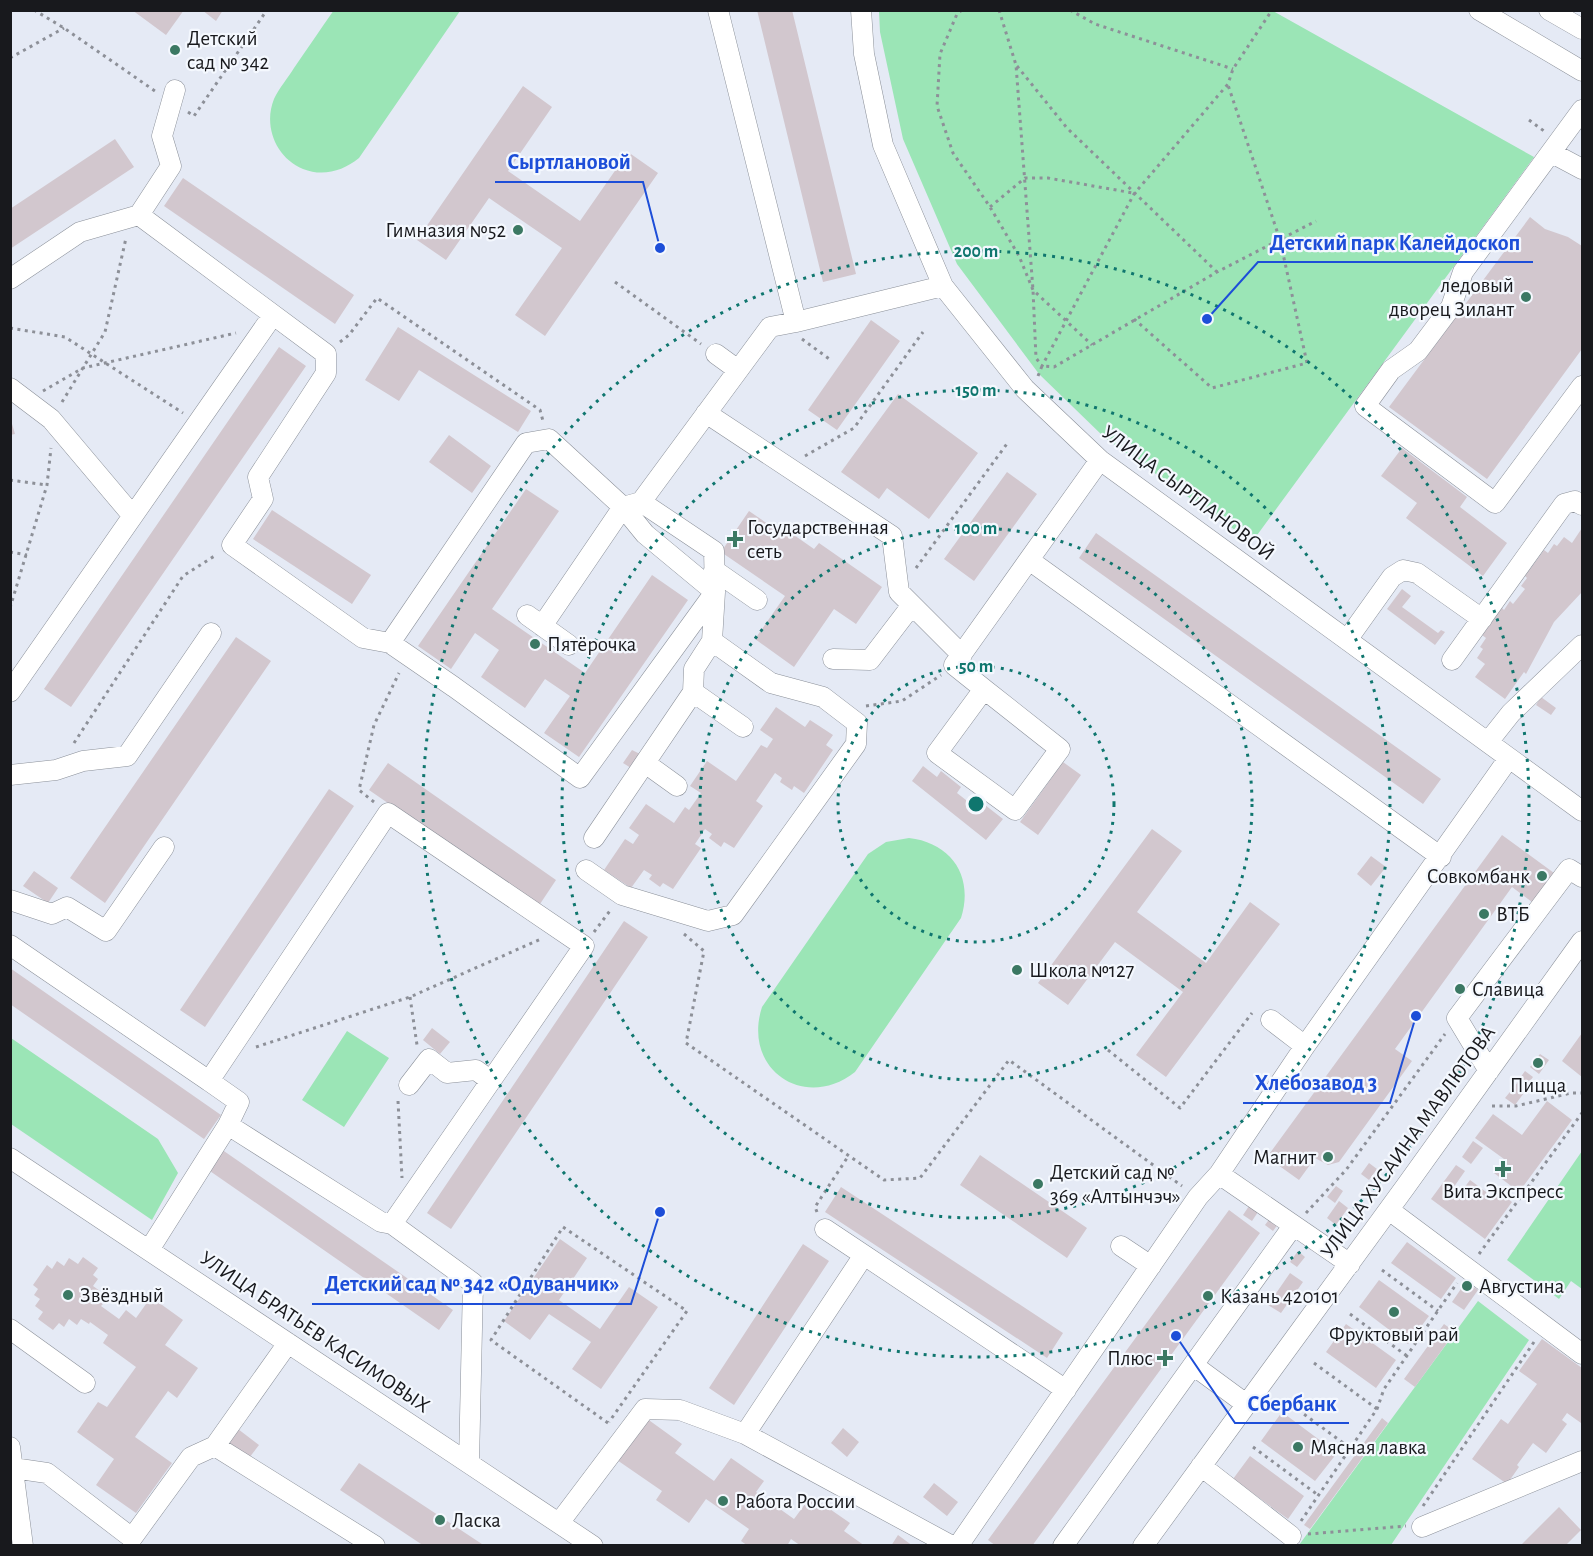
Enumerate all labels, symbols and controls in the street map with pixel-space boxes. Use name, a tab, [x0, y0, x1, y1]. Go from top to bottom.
place label: Детский сад № 342	[187, 28, 269, 73]
marker: Детский сад № 342	[168, 43, 182, 57]
callout: Сыртлановой	[495, 142, 643, 182]
text: Сыртлановой	[507, 151, 631, 173]
place label: Гимназия №52	[385, 220, 506, 241]
callout: Детский парк Калейдоскоп	[1258, 222, 1533, 262]
marker: Гимназия №52	[511, 223, 525, 237]
text: Детский парк Калейдоскоп	[1270, 232, 1520, 254]
text: 200 m	[954, 243, 998, 261]
place label: ледовый дворец Зилант	[1389, 275, 1514, 320]
marker: ледовый дворец Зилант	[1519, 290, 1533, 304]
text: 150 m	[956, 382, 996, 400]
street label: УЛИЦА СЫРТЛАНОВОЙ	[1098, 421, 1279, 565]
place label: Государственная сеть	[747, 517, 889, 562]
text: 100 m	[955, 520, 997, 538]
marker: Государственная сеть	[728, 532, 742, 546]
place label: Пятёрочка	[547, 634, 637, 655]
marker: Пятёрочка	[528, 637, 542, 651]
text: 50 m	[959, 658, 993, 676]
centre of rings	[966, 794, 986, 814]
place label: Совкомбанк	[1427, 866, 1530, 887]
marker: Совкомбанк	[1535, 869, 1549, 883]
place label: ВТБ	[1496, 904, 1530, 925]
marker: ВТБ	[1477, 907, 1491, 921]
place label: Школа №127	[1029, 960, 1135, 981]
marker: Школа №127	[1010, 963, 1024, 977]
place label: Славица	[1472, 979, 1545, 1000]
marker: Славица	[1453, 982, 1467, 996]
street label: УЛИЦА ХУСАИНА МАВЛЮТОВА	[1317, 1022, 1499, 1262]
marker: Пицца	[1531, 1056, 1545, 1070]
callout: Хлебозавод 3	[1243, 1063, 1390, 1103]
text: Хлебозавод 3	[1255, 1072, 1377, 1094]
place label: Пицца	[1510, 1075, 1567, 1096]
place label: Магнит	[1253, 1147, 1316, 1168]
marker: Магнит	[1321, 1150, 1335, 1164]
place label: Детский сад № 369 «Алтынчэч»	[1050, 1162, 1181, 1207]
marker: Вита Экспресс	[1496, 1162, 1510, 1176]
marker: Детский сад № 369 «Алтынчэч»	[1031, 1177, 1045, 1191]
place label: Вита Экспресс	[1442, 1181, 1564, 1202]
street label: УЛИЦА БРАТЬЕВ КАСИМОВЫХ	[196, 1247, 434, 1417]
callout: Детский сад № 342 «Одуванчик»	[312, 1264, 631, 1304]
text: Детский сад № 342 «Одуванчик»	[325, 1273, 619, 1296]
place label: Августина	[1479, 1276, 1565, 1297]
marker: Августина	[1460, 1279, 1474, 1293]
place label: Звёздный	[80, 1285, 164, 1306]
place label: Казань 420101	[1220, 1286, 1339, 1307]
marker: Звёздный	[61, 1288, 75, 1302]
marker: Казань 420101	[1201, 1289, 1215, 1303]
marker: Фруктовый рай	[1387, 1305, 1401, 1319]
place label: Фруктовый рай	[1329, 1324, 1459, 1345]
place label: Плюс	[1107, 1348, 1153, 1369]
marker: Плюс	[1158, 1351, 1172, 1365]
callout: Сбербанк	[1235, 1383, 1349, 1423]
text: Сбербанк	[1247, 1393, 1337, 1415]
place label: Мясная лавка	[1310, 1437, 1427, 1458]
marker: Мясная лавка	[1291, 1440, 1305, 1454]
place label: Работа России	[735, 1491, 855, 1512]
marker: Работа России	[716, 1494, 730, 1508]
place label: Ласка	[452, 1510, 501, 1531]
marker: Ласка	[433, 1513, 447, 1527]

